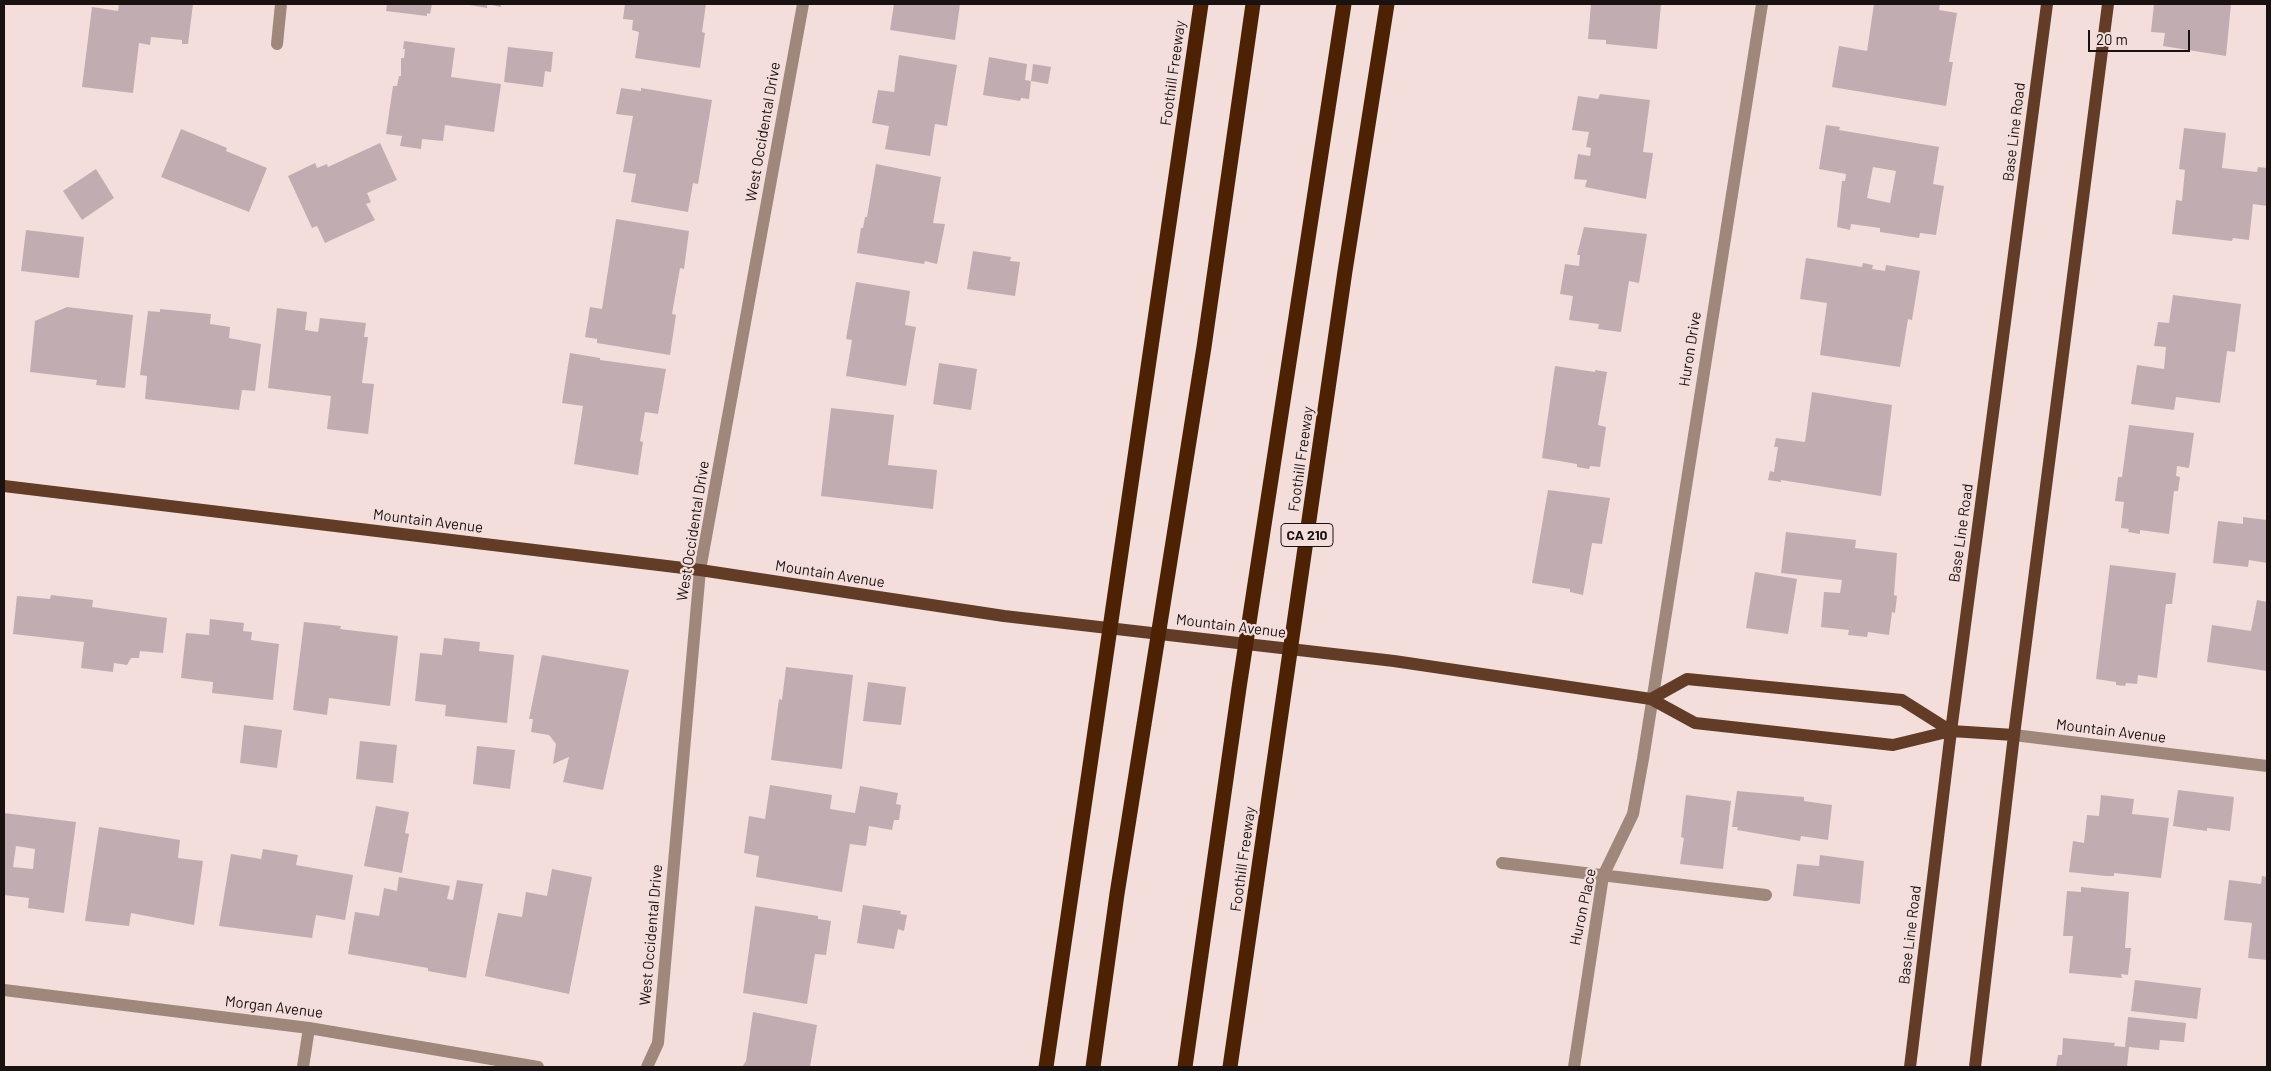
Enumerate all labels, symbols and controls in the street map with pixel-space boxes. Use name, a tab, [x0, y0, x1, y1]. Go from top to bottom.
street label: Foothill Freeway	[1157, 19, 1189, 127]
scale bar	[2091, 20, 2194, 52]
text: 20 m	[2096, 30, 2128, 48]
street label: West Occidental Drive	[742, 61, 784, 203]
street label: Base Line Road	[1999, 81, 2029, 183]
street label: Huron Drive	[1675, 310, 1705, 388]
street label: Foothill Freeway	[1285, 405, 1317, 513]
street label: West Occidental Drive	[673, 460, 713, 602]
street label: Base Line Road	[1945, 482, 1977, 584]
street label: Mountain Avenue	[372, 505, 484, 537]
road number: CA 210	[1281, 524, 1333, 546]
street label: Mountain Avenue	[774, 556, 886, 592]
street label: Mountain Avenue	[1175, 610, 1287, 642]
street label: Mountain Avenue	[2055, 715, 2167, 747]
street label: Foothill Freeway	[1227, 805, 1259, 913]
street label: West Occidental Drive	[636, 864, 666, 1006]
street label: Huron Place	[1566, 867, 1600, 947]
street label: Base Line Road	[1895, 884, 1925, 986]
street label: Morgan Avenue	[224, 992, 324, 1022]

